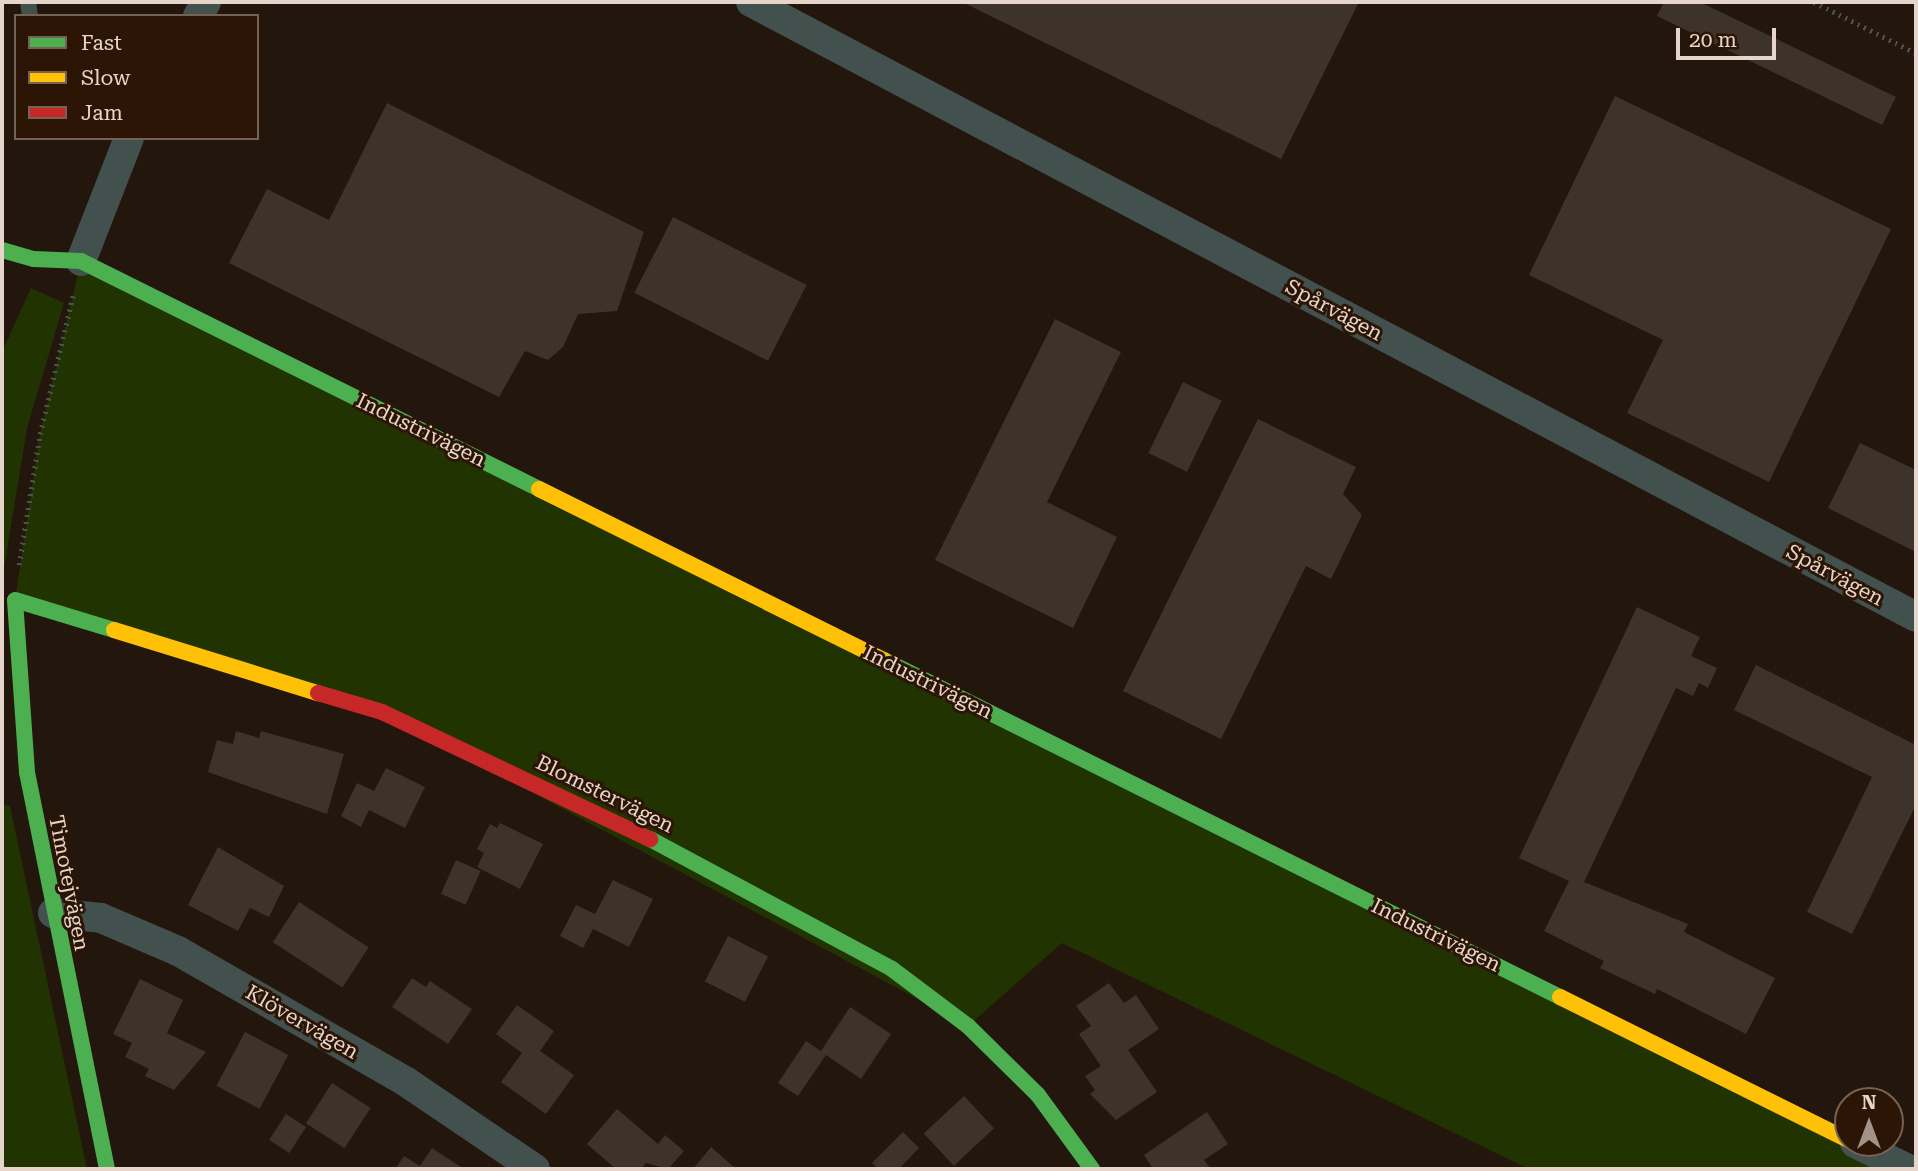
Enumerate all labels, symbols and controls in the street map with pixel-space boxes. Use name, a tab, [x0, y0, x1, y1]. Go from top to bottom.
legend	[14, 14, 259, 140]
scale bar	[1680, 14, 1780, 58]
text: 20 m	[1689, 28, 1737, 52]
text: Fast	[81, 31, 122, 55]
text: Slow	[81, 66, 130, 90]
text: Jam	[81, 101, 123, 125]
street label: Spårvägen	[1281, 274, 1387, 346]
street label: Industrivägen	[352, 388, 490, 472]
street label: Spårvägen	[1782, 539, 1888, 611]
street label: Industrivägen	[859, 640, 997, 724]
street label: Blomstervägen	[532, 750, 678, 838]
street label: Timotejvägen	[44, 813, 94, 953]
street label: Industrivägen	[1367, 893, 1505, 977]
street label: Klövervägen	[241, 980, 363, 1064]
north arrow	[1834, 1087, 1904, 1157]
text: N	[1862, 1091, 1876, 1114]

